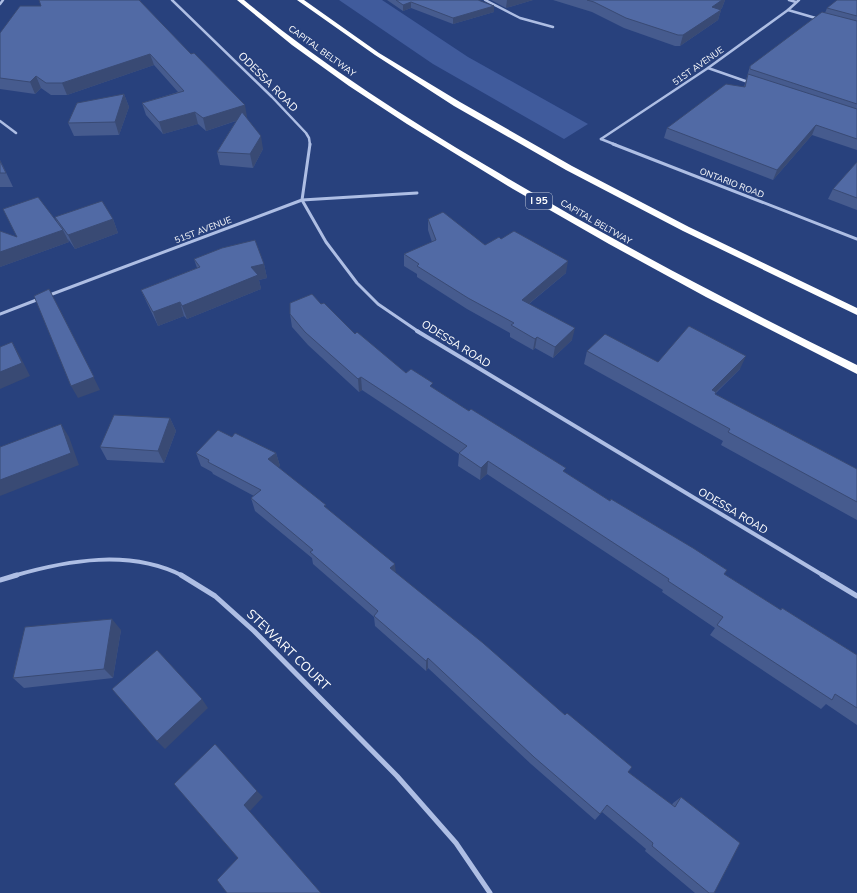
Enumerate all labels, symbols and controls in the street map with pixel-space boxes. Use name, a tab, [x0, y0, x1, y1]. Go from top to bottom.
street label: CAPITAL BELTWAY	[286, 23, 359, 80]
street label: 51ST AVENUE	[670, 44, 726, 88]
street label: ODESSA ROAD	[235, 49, 301, 115]
street label: ONTARIO ROAD	[698, 165, 766, 201]
road number: I 95	[526, 193, 552, 209]
street label: CAPITAL BELTWAY	[558, 197, 634, 248]
street label: 51ST AVENUE	[173, 214, 233, 246]
street label: ODESSA ROAD	[419, 317, 493, 371]
street label: ODESSA ROAD	[695, 484, 771, 538]
street label: STEWART COURT	[242, 605, 334, 695]

